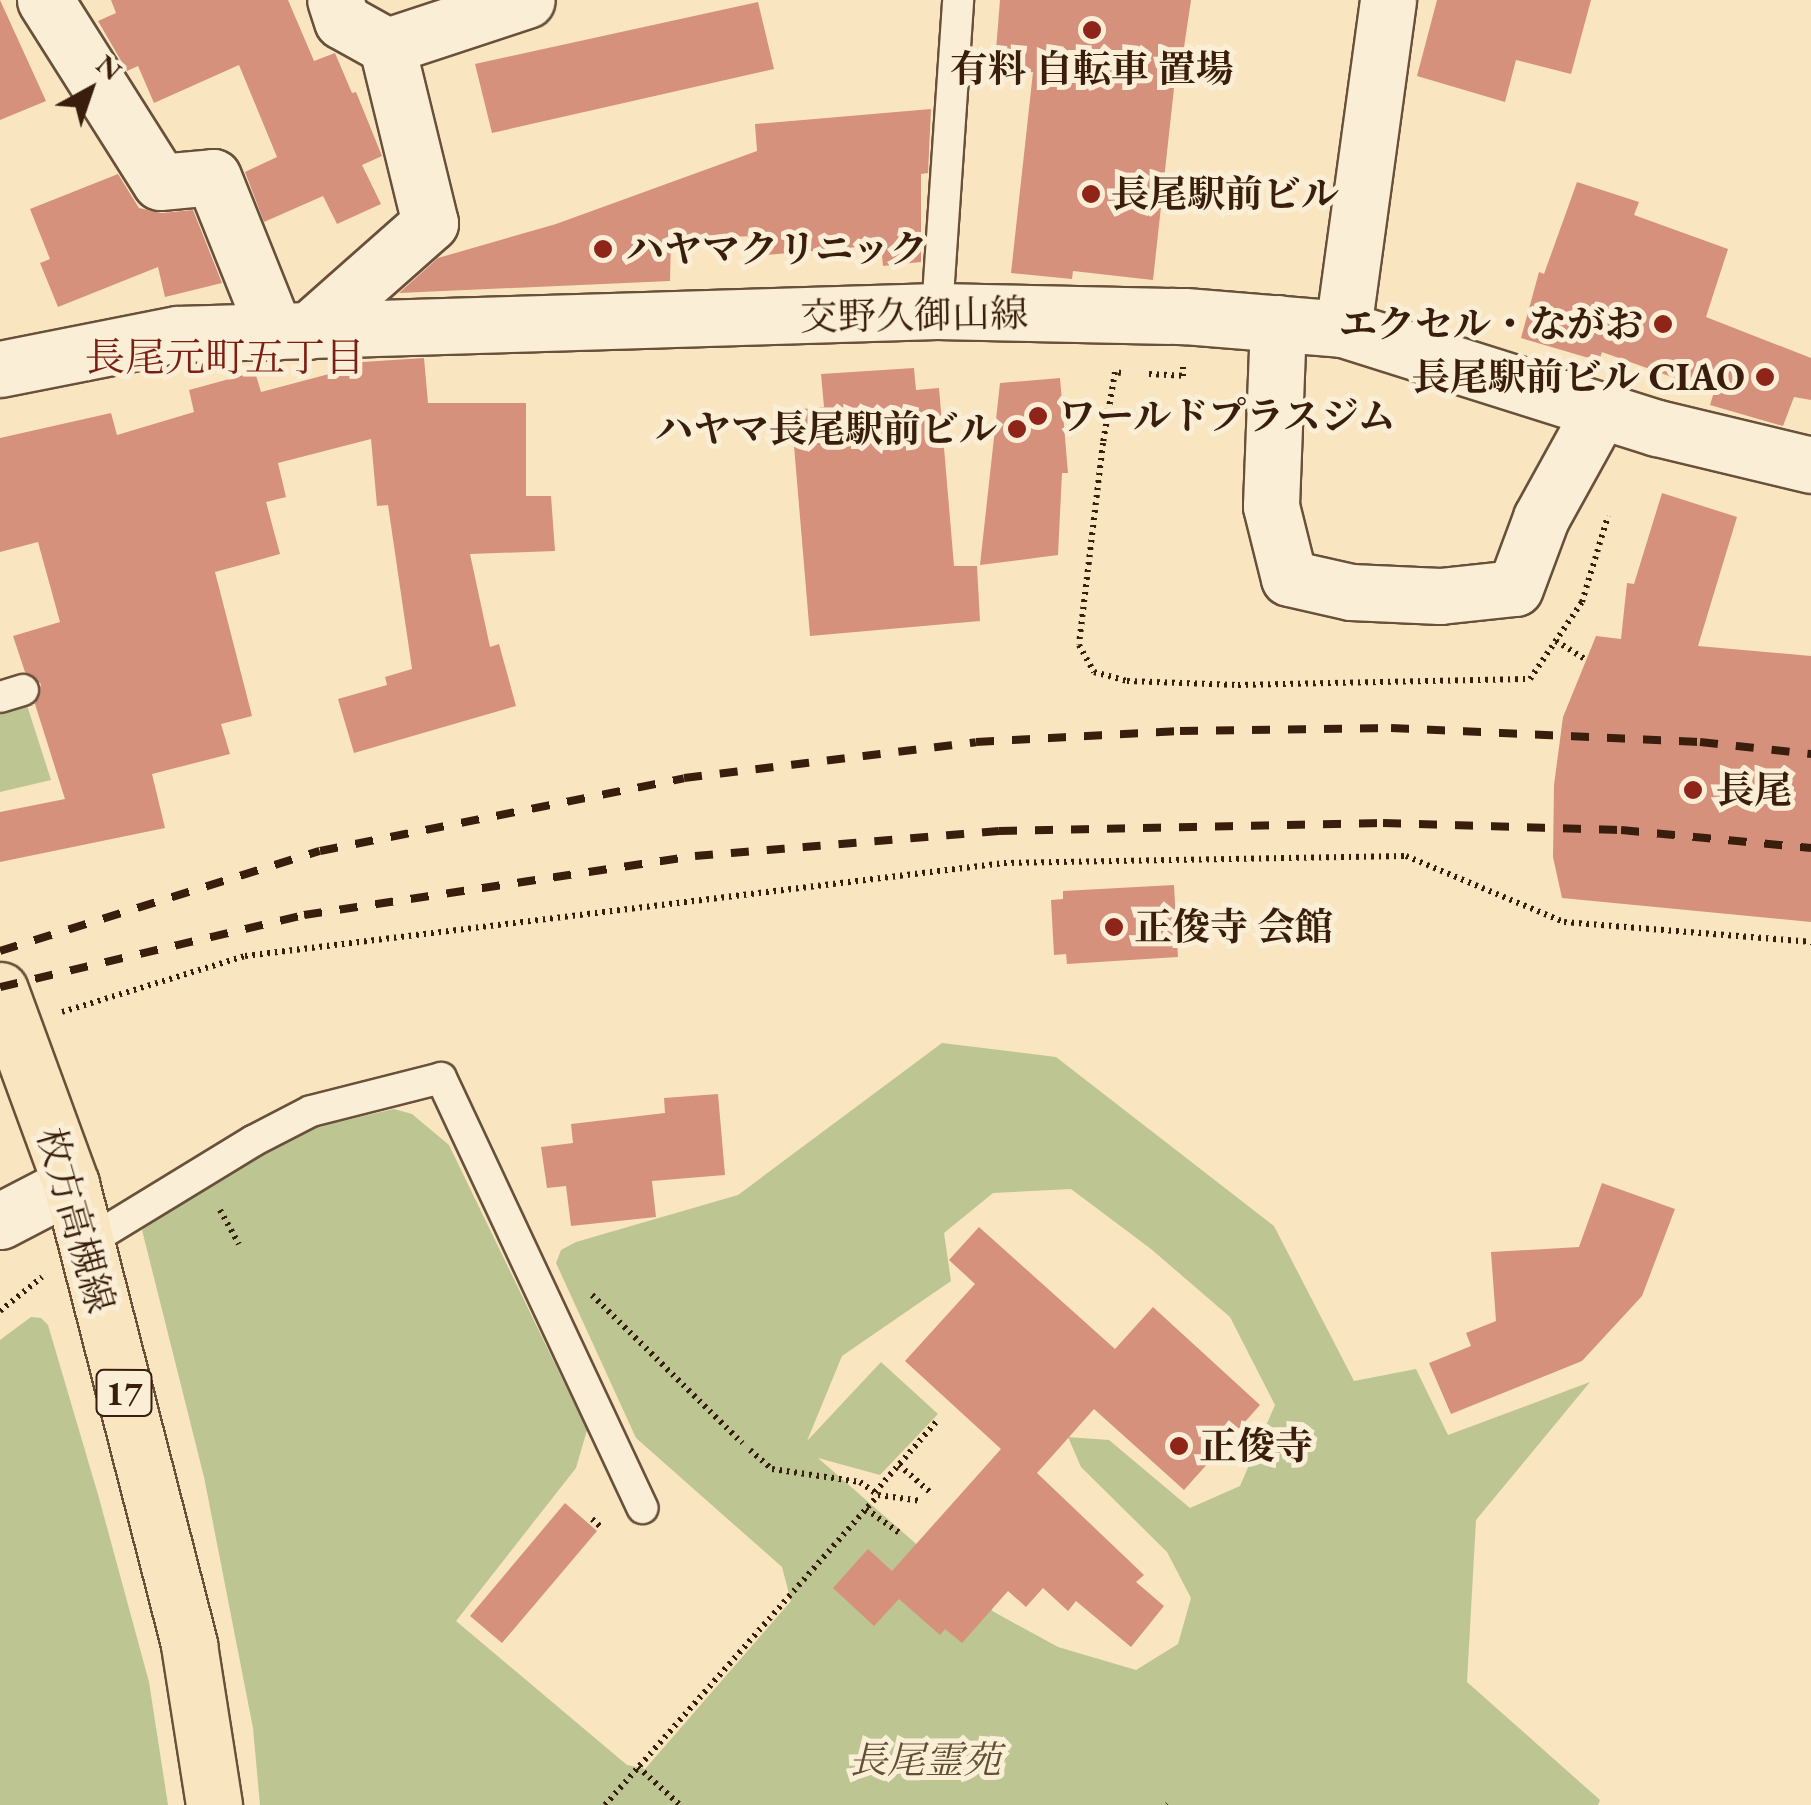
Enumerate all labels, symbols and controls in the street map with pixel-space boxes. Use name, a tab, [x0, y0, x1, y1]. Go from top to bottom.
marker: 有料 自転車 置場	[1081, 19, 1103, 41]
north arrow	[40, 40, 140, 140]
text: N	[89, 46, 130, 88]
place label: 有料 自転車 置場	[950, 46, 1234, 92]
place label: 長尾駅前ビル	[1111, 171, 1339, 217]
marker: 長尾駅前ビル	[1080, 183, 1102, 205]
place label: ハヤマクリニック	[626, 226, 930, 272]
marker: ハヤマクリニック	[590, 236, 616, 262]
street label: 交野久御山線	[800, 290, 1028, 340]
place label: エクセル・ながお	[1339, 301, 1643, 347]
marker: エクセル・ながお	[1652, 313, 1674, 335]
district label: 長尾元町五丁目	[85, 333, 365, 381]
place label: 長尾駅前ビル CIAO	[1412, 354, 1745, 400]
marker: 長尾駅前ビル CIAO	[1754, 366, 1776, 388]
place label: ワールドプラスジム	[1058, 393, 1400, 439]
marker: ワールドプラスジム	[1027, 405, 1049, 427]
place label: ハヤマ長尾駅前ビル	[655, 406, 997, 452]
marker: ハヤマ長尾駅前ビル	[1006, 418, 1028, 440]
place label: 長尾	[1716, 767, 1792, 813]
marker: 長尾	[1680, 777, 1706, 803]
place label: 正俊寺 会館	[1134, 904, 1333, 950]
marker: 正俊寺 会館	[1103, 916, 1125, 938]
street label: 枚方高槻線	[28, 1122, 124, 1318]
road number: 17	[94, 1363, 154, 1423]
place label: 正俊寺	[1199, 1423, 1313, 1469]
marker: 正俊寺	[1168, 1435, 1190, 1457]
park label: 長尾霊苑	[849, 1737, 1001, 1783]

